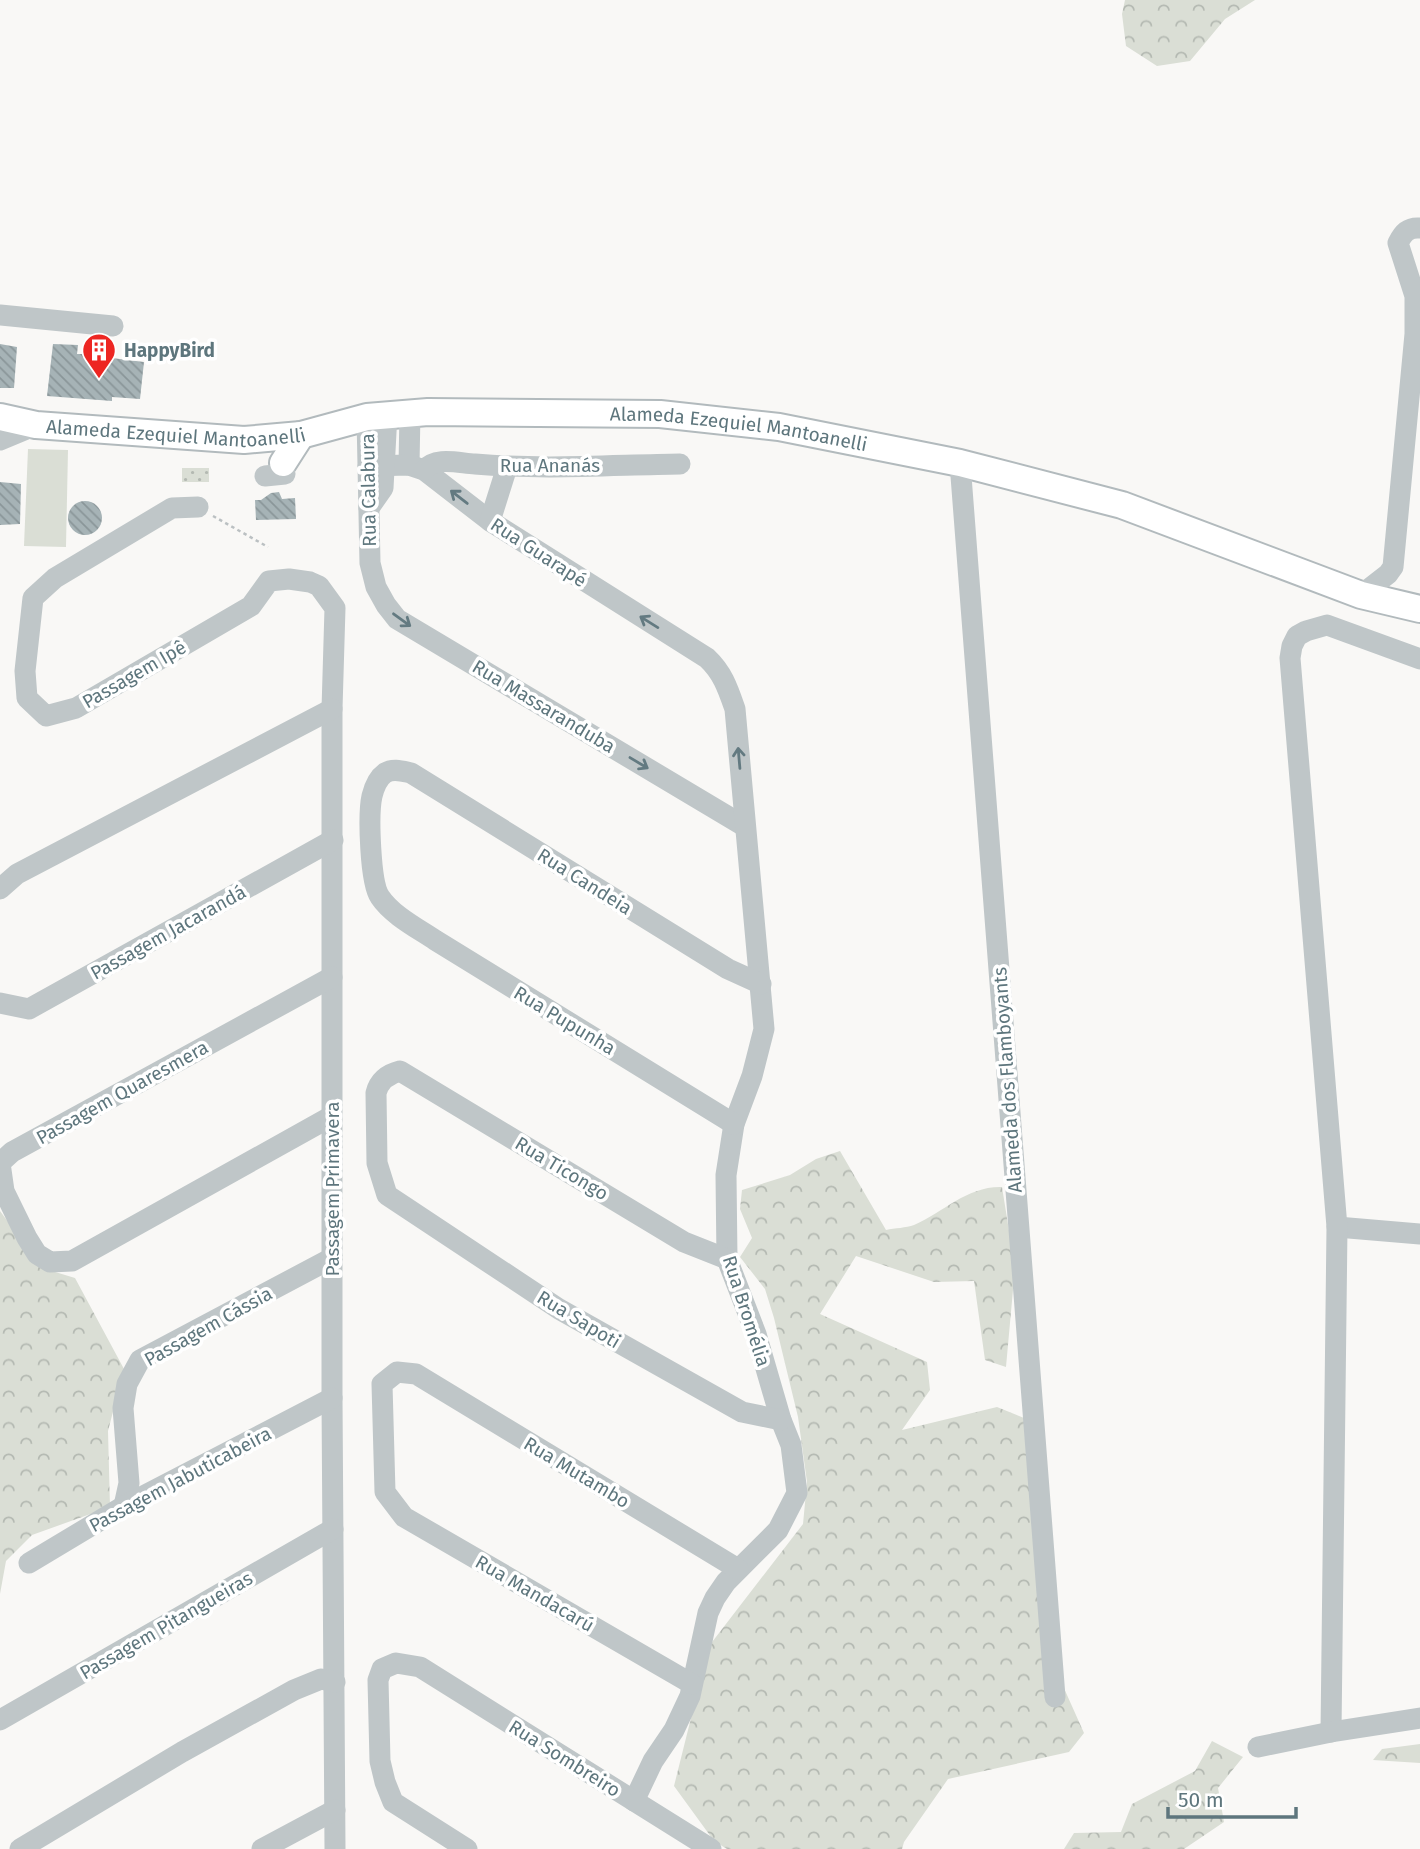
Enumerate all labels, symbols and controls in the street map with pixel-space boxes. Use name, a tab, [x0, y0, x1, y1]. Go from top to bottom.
building icon: HappyBird	[80, 331, 118, 380]
place label: HappyBird	[124, 339, 215, 362]
street label: Alameda Ezequiel Mantoanelli	[610, 403, 869, 456]
street label: Alameda Ezequiel Mantoanelli	[45, 415, 308, 452]
street label: Rua Calabura	[356, 433, 381, 547]
street label: Rua Ananás	[500, 454, 600, 477]
one-way arrow	[451, 490, 469, 505]
street label: Rua Guarapé	[486, 513, 591, 592]
one-way arrow	[393, 612, 412, 627]
one-way arrow	[640, 615, 660, 629]
street label: Passagem Ipê	[78, 635, 190, 713]
street label: Rua Massaranduba	[468, 655, 619, 758]
one-way arrow	[732, 747, 745, 770]
one-way arrow	[629, 756, 649, 770]
street label: Rua Candeia	[533, 843, 636, 920]
street label: Passagem Jacarandá	[87, 880, 250, 985]
street label: Alameda dos Flamboyants	[988, 966, 1027, 1194]
street label: Rua Pupunha	[510, 981, 620, 1060]
street label: Passagem Quaresmera	[32, 1036, 212, 1149]
street label: Passagem Primavera	[321, 1101, 344, 1277]
street label: Rua Ticongo	[511, 1132, 613, 1205]
street label: Rua Bromélia	[718, 1253, 775, 1370]
street label: Passagem Cássia	[140, 1282, 276, 1371]
street label: Rua Sapoti	[533, 1286, 625, 1353]
street label: Passagem Jabuticabeira	[85, 1422, 275, 1537]
street label: Rua Mutambo	[520, 1432, 634, 1513]
street label: Rua Mandacarú	[471, 1550, 598, 1637]
street label: Passagem Pitangueiras	[76, 1567, 257, 1684]
street label: Rua Sombreiro	[505, 1715, 625, 1802]
scale bar	[1168, 1776, 1296, 1820]
text: 50 m	[1178, 1787, 1224, 1813]

